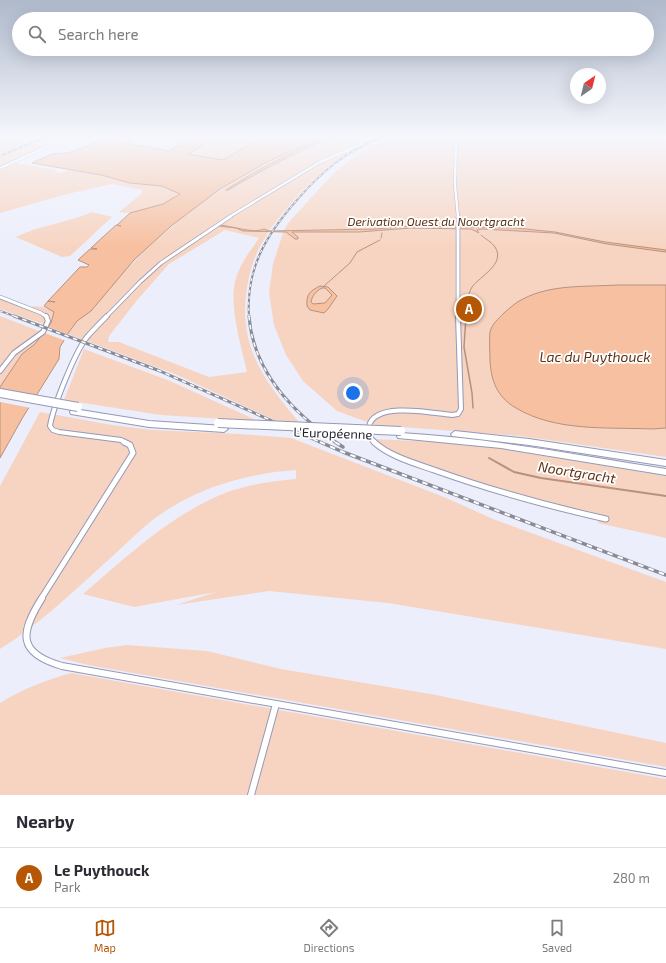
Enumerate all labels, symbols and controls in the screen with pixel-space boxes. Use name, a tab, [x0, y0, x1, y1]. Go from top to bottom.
search box	[12, 12, 654, 56]
icon: search	[26, 23, 48, 45]
text: Search here	[58, 25, 139, 43]
north arrow	[570, 68, 606, 104]
water label: Derivation Ouest du Noortgracht	[347, 214, 525, 228]
pin: A	[456, 294, 482, 324]
water label: Lac du Puythouck	[539, 348, 651, 365]
your location	[343, 383, 363, 403]
street label: L'Européenne	[293, 424, 373, 442]
water label: Noortgracht	[537, 457, 618, 487]
text: Nearby	[16, 811, 74, 831]
text: Le Puythouck	[54, 861, 149, 879]
text: A	[25, 870, 33, 886]
text: 280 m	[613, 870, 650, 886]
text: Park	[54, 879, 81, 895]
tab: Map	[94, 917, 116, 954]
tab: Directions	[304, 917, 354, 954]
tab: Saved	[542, 917, 572, 954]

